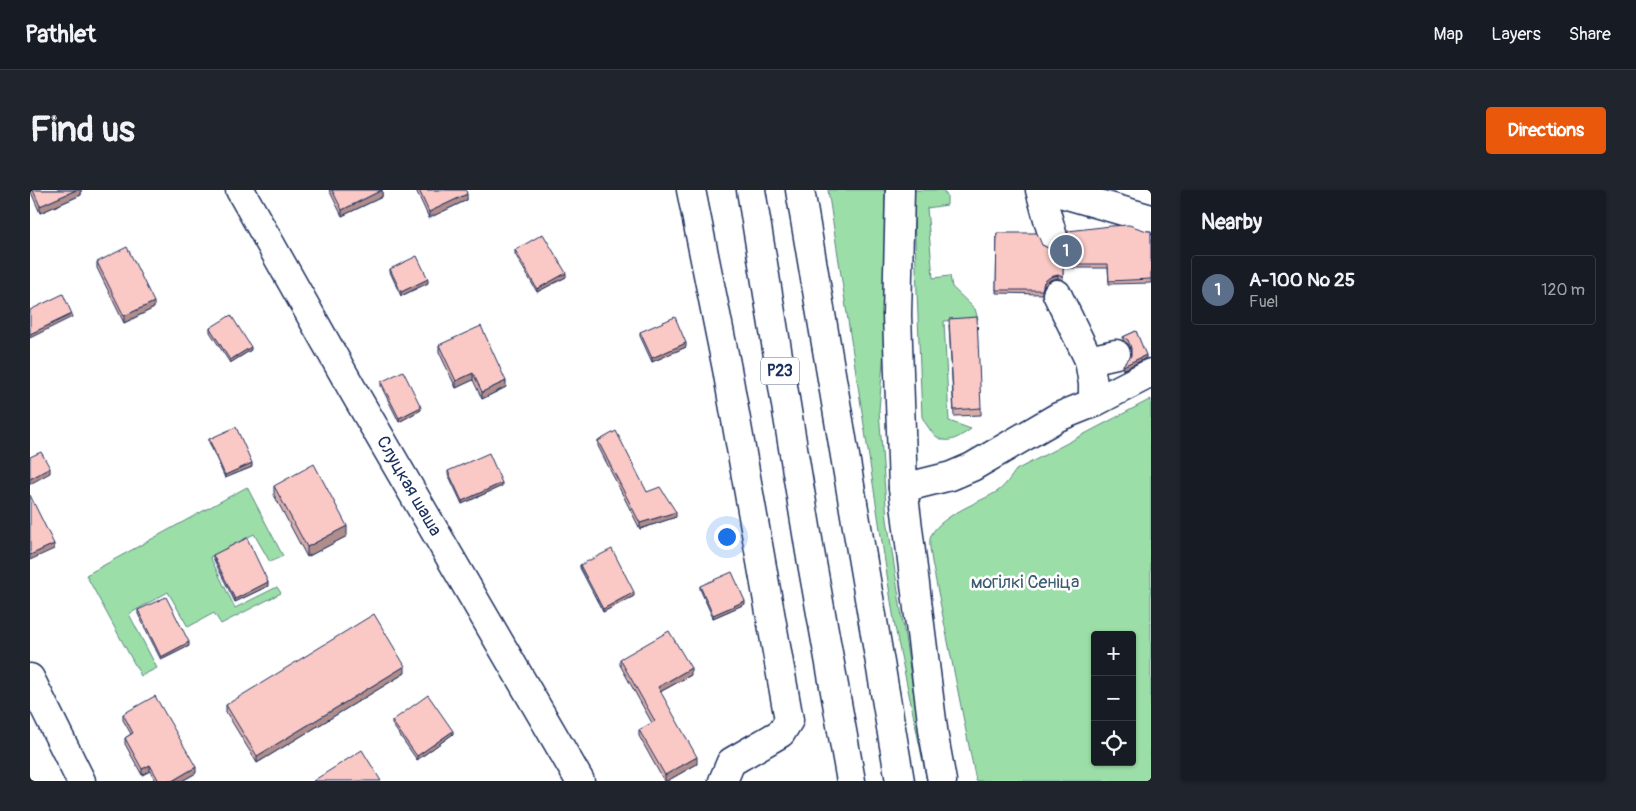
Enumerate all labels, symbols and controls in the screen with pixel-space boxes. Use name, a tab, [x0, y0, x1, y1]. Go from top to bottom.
text: Pathlet	[25, 20, 96, 49]
text: Map	[1434, 23, 1463, 46]
text: Layers	[1491, 23, 1541, 46]
text: Share	[1569, 23, 1611, 46]
button: Directions	[1486, 107, 1606, 154]
text: Find us	[30, 108, 135, 152]
text: Nearby	[1201, 209, 1262, 236]
pin: 1	[1050, 232, 1082, 270]
text: А-100 № 25	[1249, 268, 1355, 292]
text: 1	[1215, 280, 1221, 300]
text: 120 m	[1541, 280, 1585, 300]
text: Fuel	[1249, 292, 1278, 312]
road number: Р23	[761, 358, 799, 385]
street label: Слуцкая шаша	[371, 432, 447, 540]
your location	[714, 524, 740, 550]
park label: могілкі Сеніца	[971, 571, 1079, 594]
map controls	[1091, 631, 1136, 766]
button: +	[1091, 631, 1136, 676]
button: −	[1091, 676, 1136, 721]
button: locate	[1091, 721, 1136, 766]

